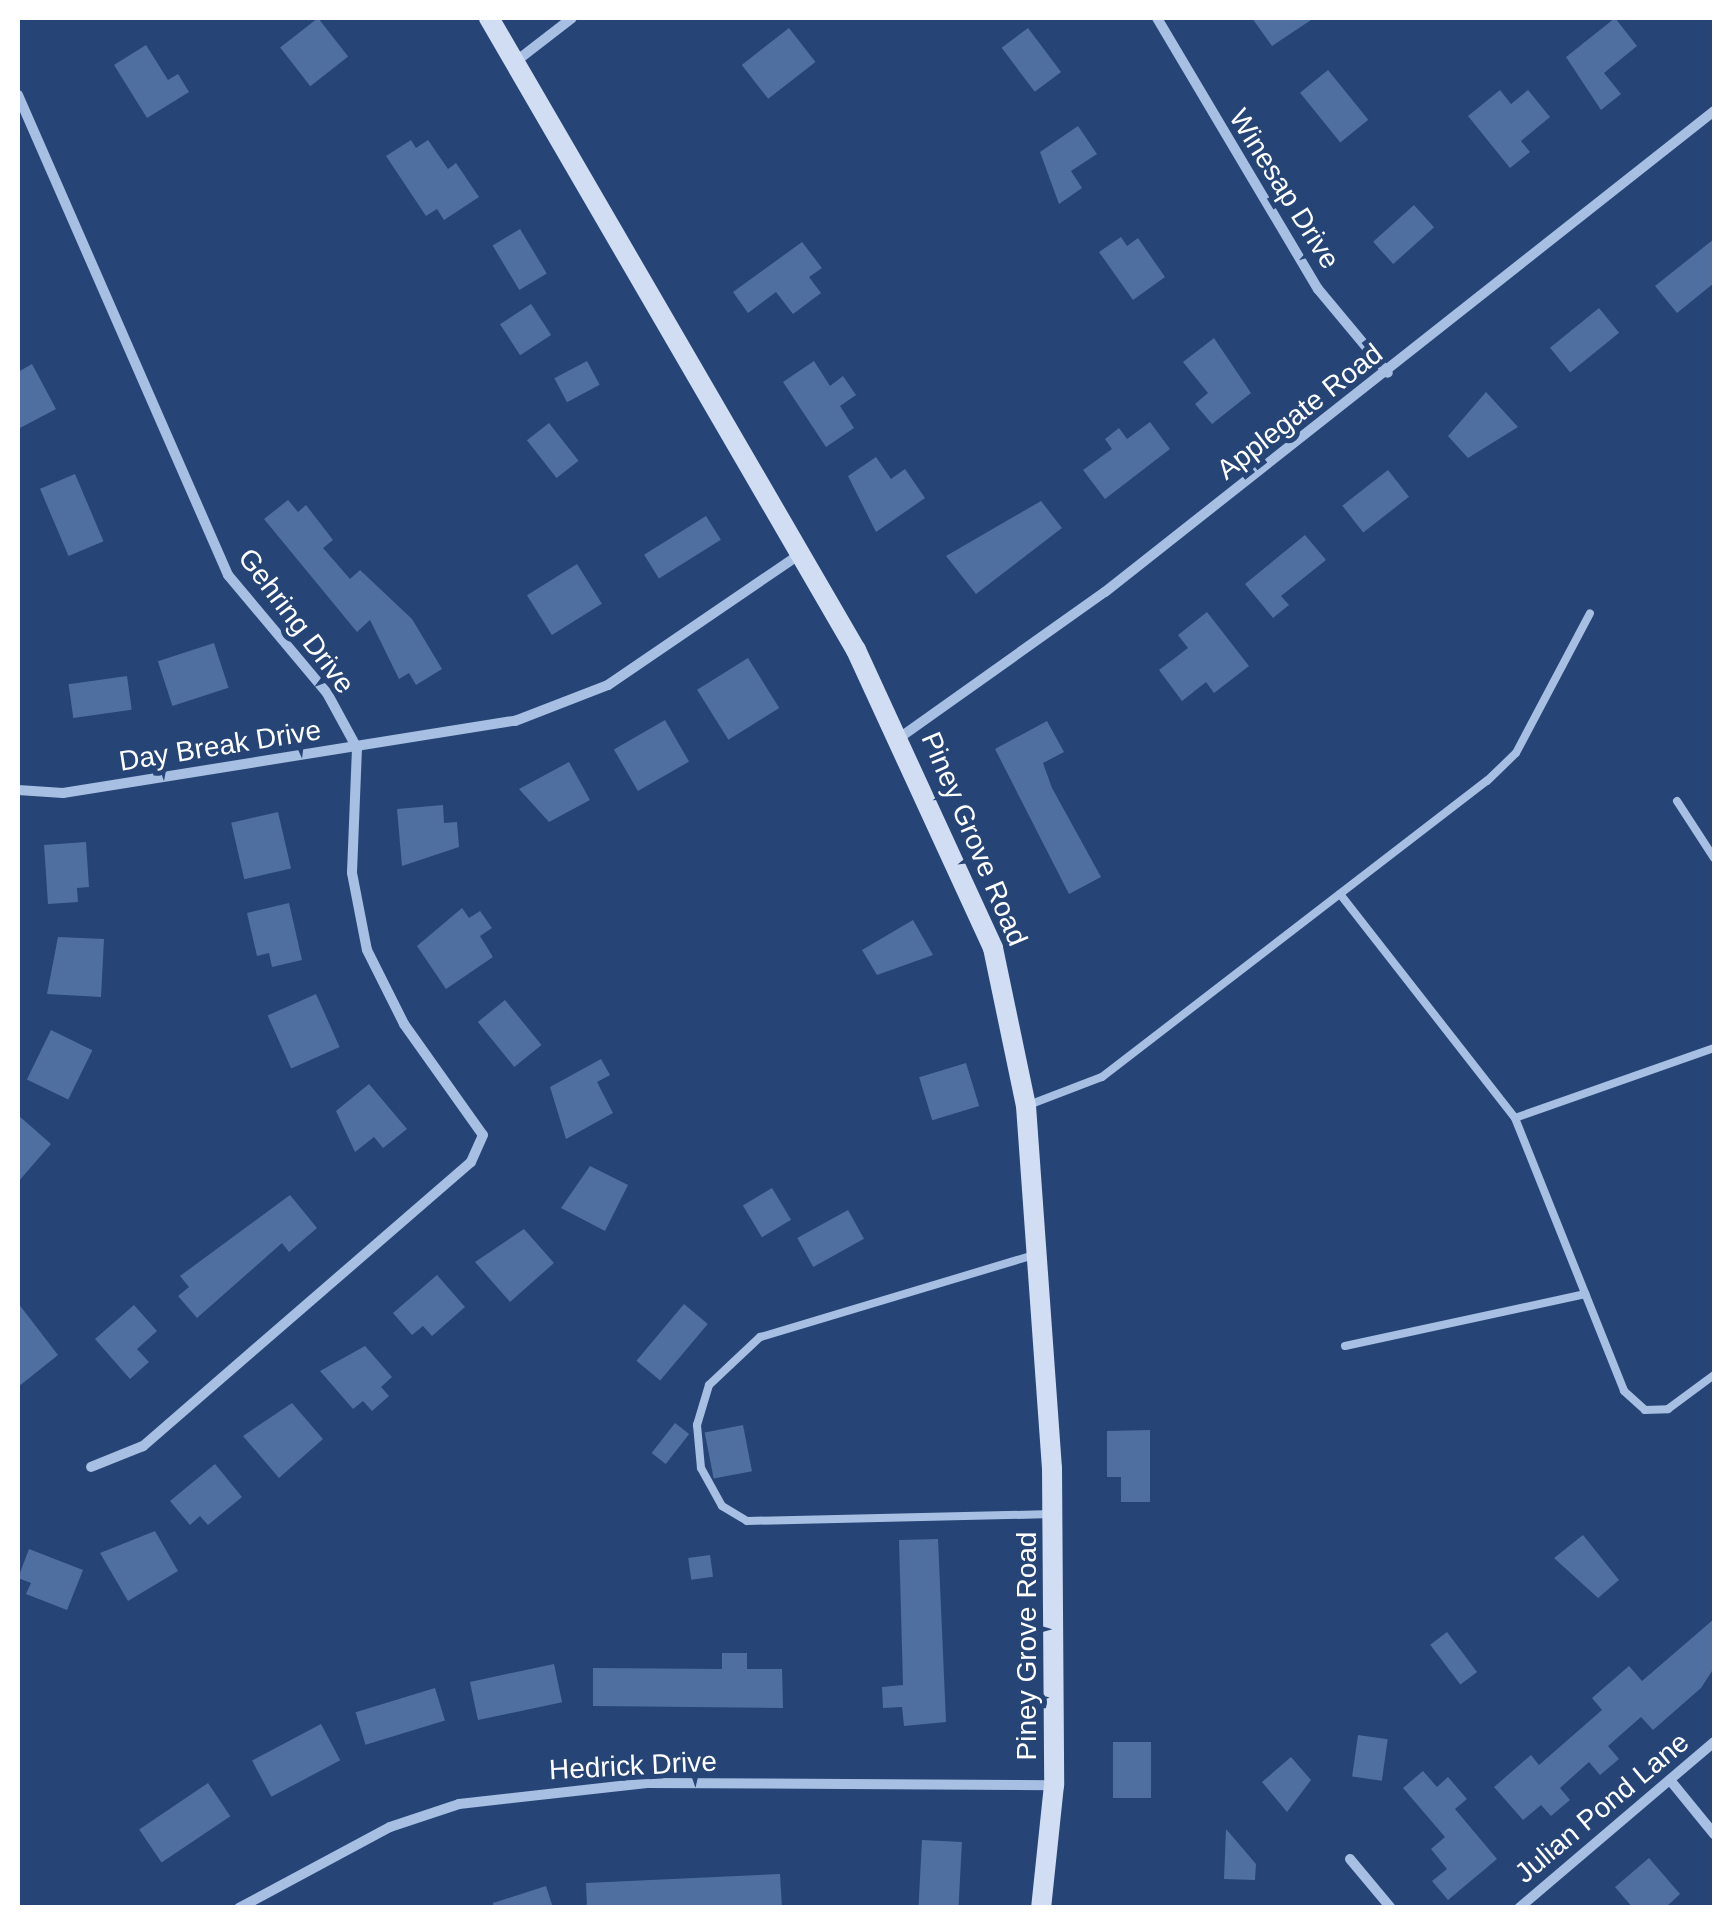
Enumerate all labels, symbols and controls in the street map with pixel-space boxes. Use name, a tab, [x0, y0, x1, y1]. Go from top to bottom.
street label: Winesap Drive	[1222, 103, 1346, 275]
street label: Applegate Road	[1211, 337, 1389, 487]
street label: Gehring Drive	[231, 542, 361, 700]
street label: Day Break Drive	[117, 713, 323, 779]
street label: Piney Grove Road	[914, 727, 1034, 951]
street label: Piney Grove Road	[1010, 1532, 1044, 1760]
street label: Julian Pond Lane	[1508, 1726, 1696, 1890]
street label: Hedrick Drive	[548, 1745, 718, 1787]

